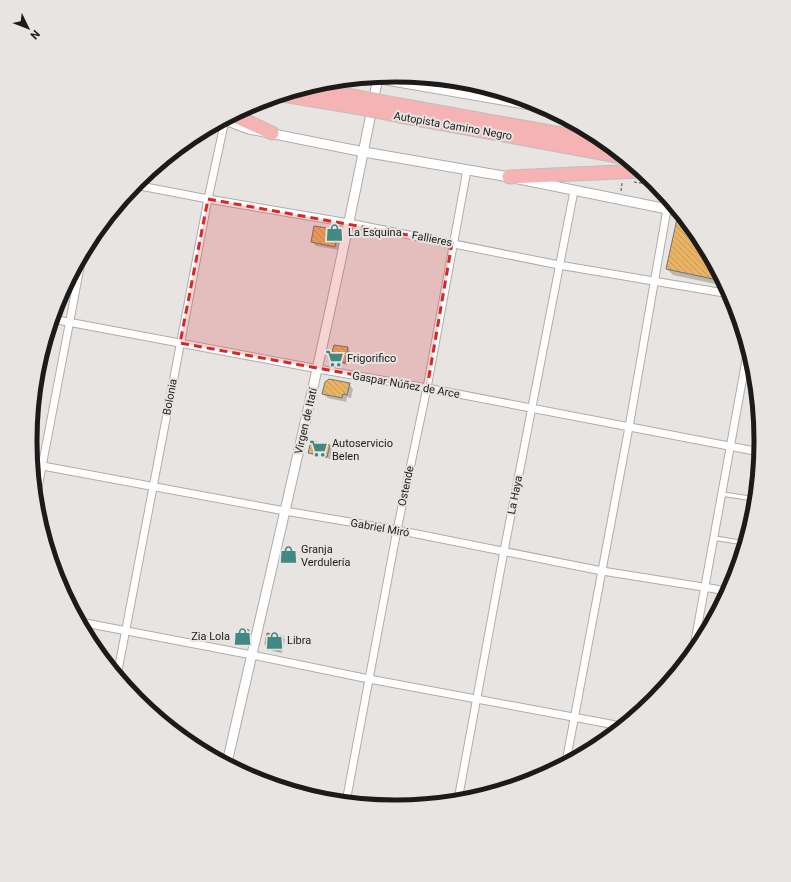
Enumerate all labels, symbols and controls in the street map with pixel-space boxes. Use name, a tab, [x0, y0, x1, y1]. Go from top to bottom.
north arrow	[8, 8, 48, 48]
text: N	[27, 27, 42, 42]
street label: Autopista Camino Negro	[393, 109, 513, 143]
shop icon: La Esquina	[325, 222, 345, 242]
place label: La Esquina	[348, 226, 402, 239]
street label: Fallieres	[411, 229, 454, 249]
supermarket icon: Frigorifico	[324, 348, 344, 368]
place label: Frigorifico	[347, 352, 396, 365]
street label: Gaspar Núñez de Arce	[351, 369, 461, 401]
street label: Bolonia	[160, 378, 180, 416]
street label: Virgen de Itatí	[292, 385, 320, 455]
place label: Autoservicio Belen	[332, 437, 393, 463]
supermarket icon: Autoservicio Belen	[309, 439, 329, 459]
street label: Ostende	[395, 465, 417, 507]
street label: La Haya	[505, 474, 525, 516]
street label: Gabriel Miró	[350, 516, 410, 540]
place label: Granja Verdulería	[301, 543, 350, 569]
shop icon: Granja Verdulería	[278, 545, 298, 565]
shop icon: Zia Lola	[233, 626, 253, 646]
place label: Zia Lola	[191, 630, 230, 643]
shop icon: Libra	[264, 630, 284, 650]
place label: Libra	[287, 634, 311, 647]

